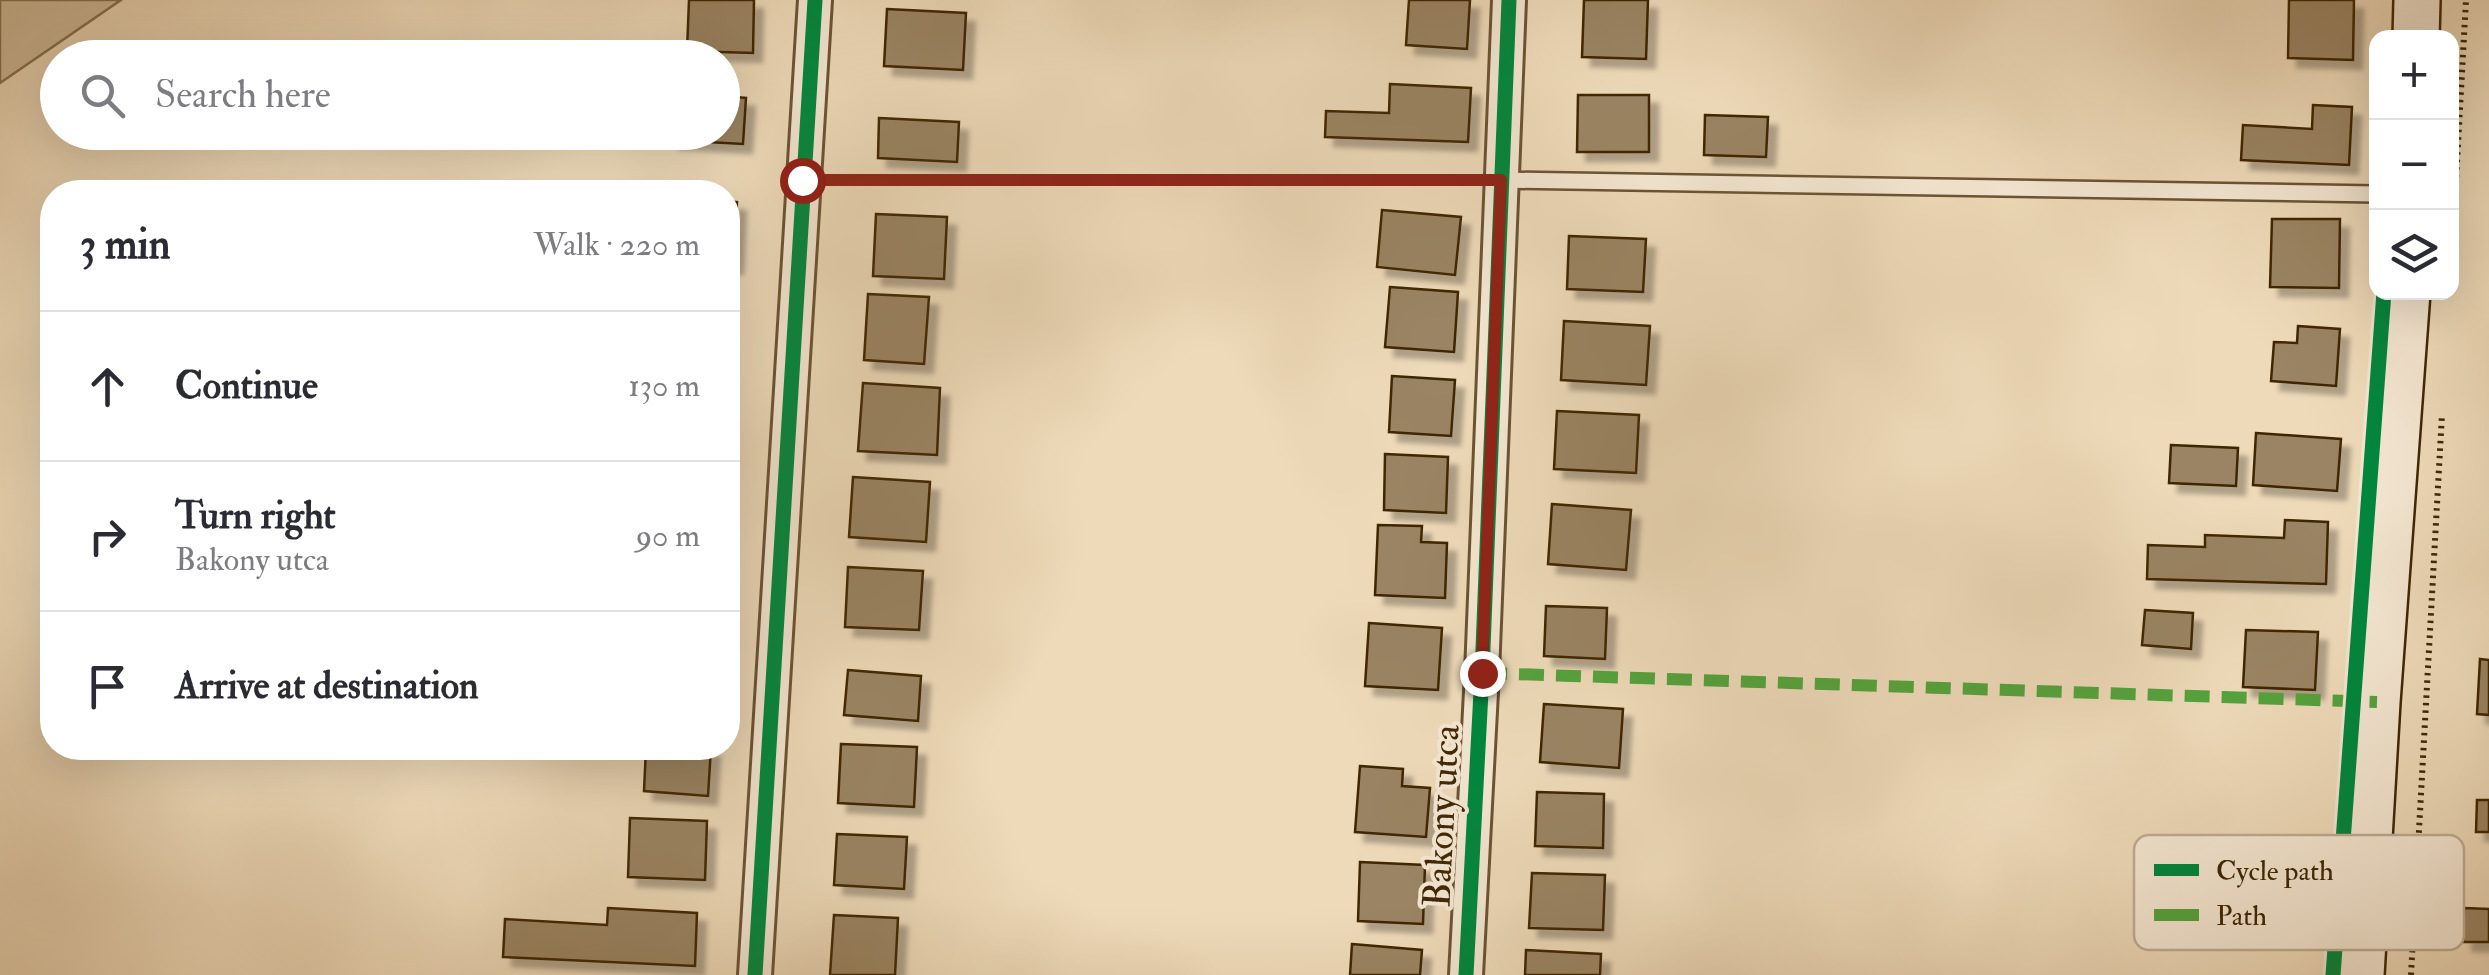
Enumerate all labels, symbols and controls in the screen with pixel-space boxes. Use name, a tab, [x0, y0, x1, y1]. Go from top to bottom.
map controls	[2369, 30, 2459, 300]
button: +	[2369, 30, 2459, 120]
search box	[40, 40, 740, 150]
icon: search	[75, 68, 130, 123]
text: Search here	[155, 71, 331, 119]
button: −	[2369, 120, 2459, 210]
route start	[780, 158, 826, 204]
button: layers	[2369, 210, 2459, 300]
text: 3 min	[80, 219, 170, 271]
text: Walk · 220 m	[533, 225, 700, 265]
icon: ahead	[80, 359, 135, 414]
text: Continue	[175, 362, 318, 410]
text: 130 m	[628, 366, 700, 406]
text: Turn right	[175, 492, 336, 540]
icon: right	[80, 509, 135, 564]
text: 90 m	[636, 516, 700, 556]
text: Bakony utca	[175, 540, 329, 580]
route end	[1460, 651, 1506, 697]
icon: arrive	[80, 659, 135, 714]
text: Arrive at destination	[175, 662, 479, 710]
street label: Bakony utca	[1413, 723, 1471, 909]
legend	[2134, 835, 2464, 950]
text: Cycle path	[2216, 854, 2334, 889]
text: Path	[2216, 899, 2267, 934]

